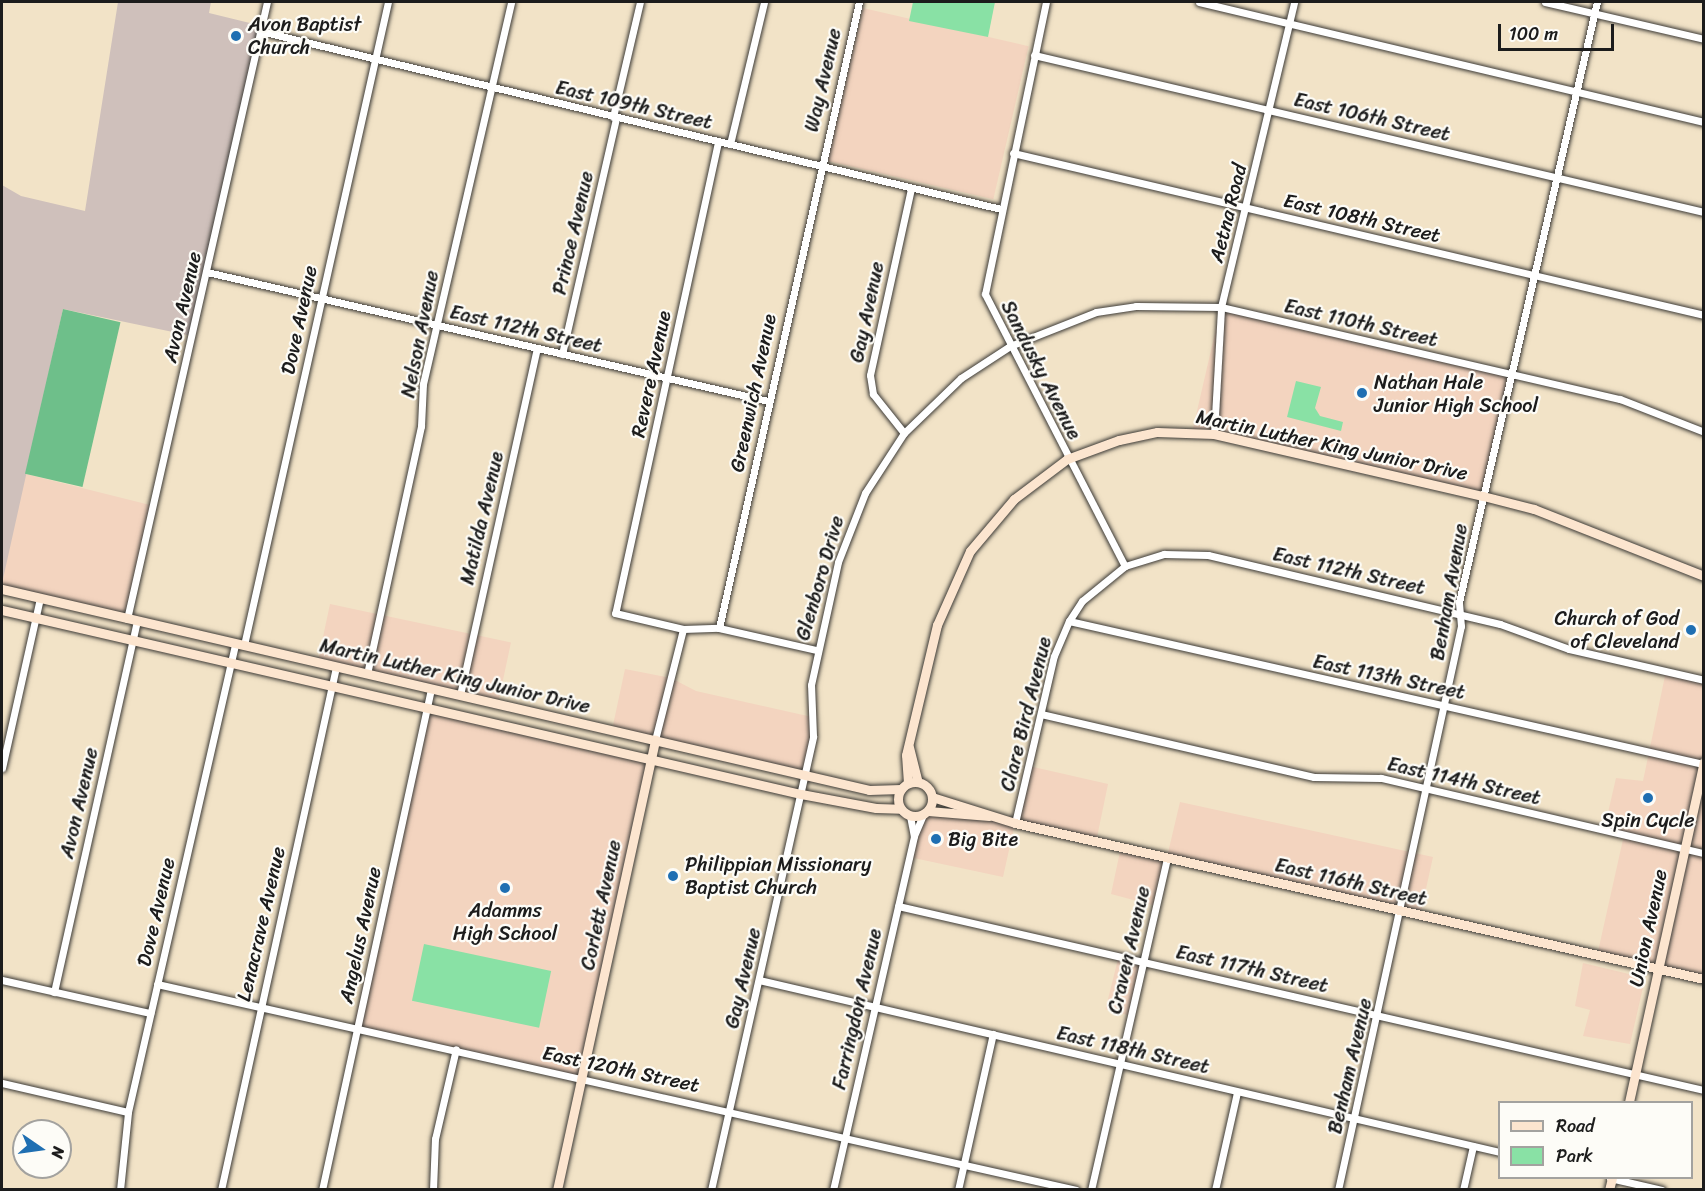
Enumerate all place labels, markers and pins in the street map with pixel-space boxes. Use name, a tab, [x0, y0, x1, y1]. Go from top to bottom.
place label: Avon Baptist Church	[248, 13, 361, 60]
marker: Avon Baptist Church	[229, 29, 243, 43]
place label: Nathan Hale Junior High School	[1374, 370, 1538, 417]
marker: Nathan Hale Junior High School	[1355, 386, 1369, 400]
place label: Church of God of Cleveland	[1554, 606, 1679, 653]
marker: Church of God of Cleveland	[1684, 623, 1698, 637]
marker: Spin Cycle	[1641, 791, 1655, 805]
place label: Spin Cycle	[1601, 808, 1695, 832]
place label: Big Bite	[948, 827, 1019, 851]
marker: Big Bite	[929, 832, 943, 846]
place label: Philippian Missionary Baptist Church	[685, 852, 872, 899]
marker: Philippian Missionary Baptist Church	[666, 869, 680, 883]
marker: Adamms High School	[498, 881, 512, 895]
place label: Adamms High School	[453, 898, 557, 945]

